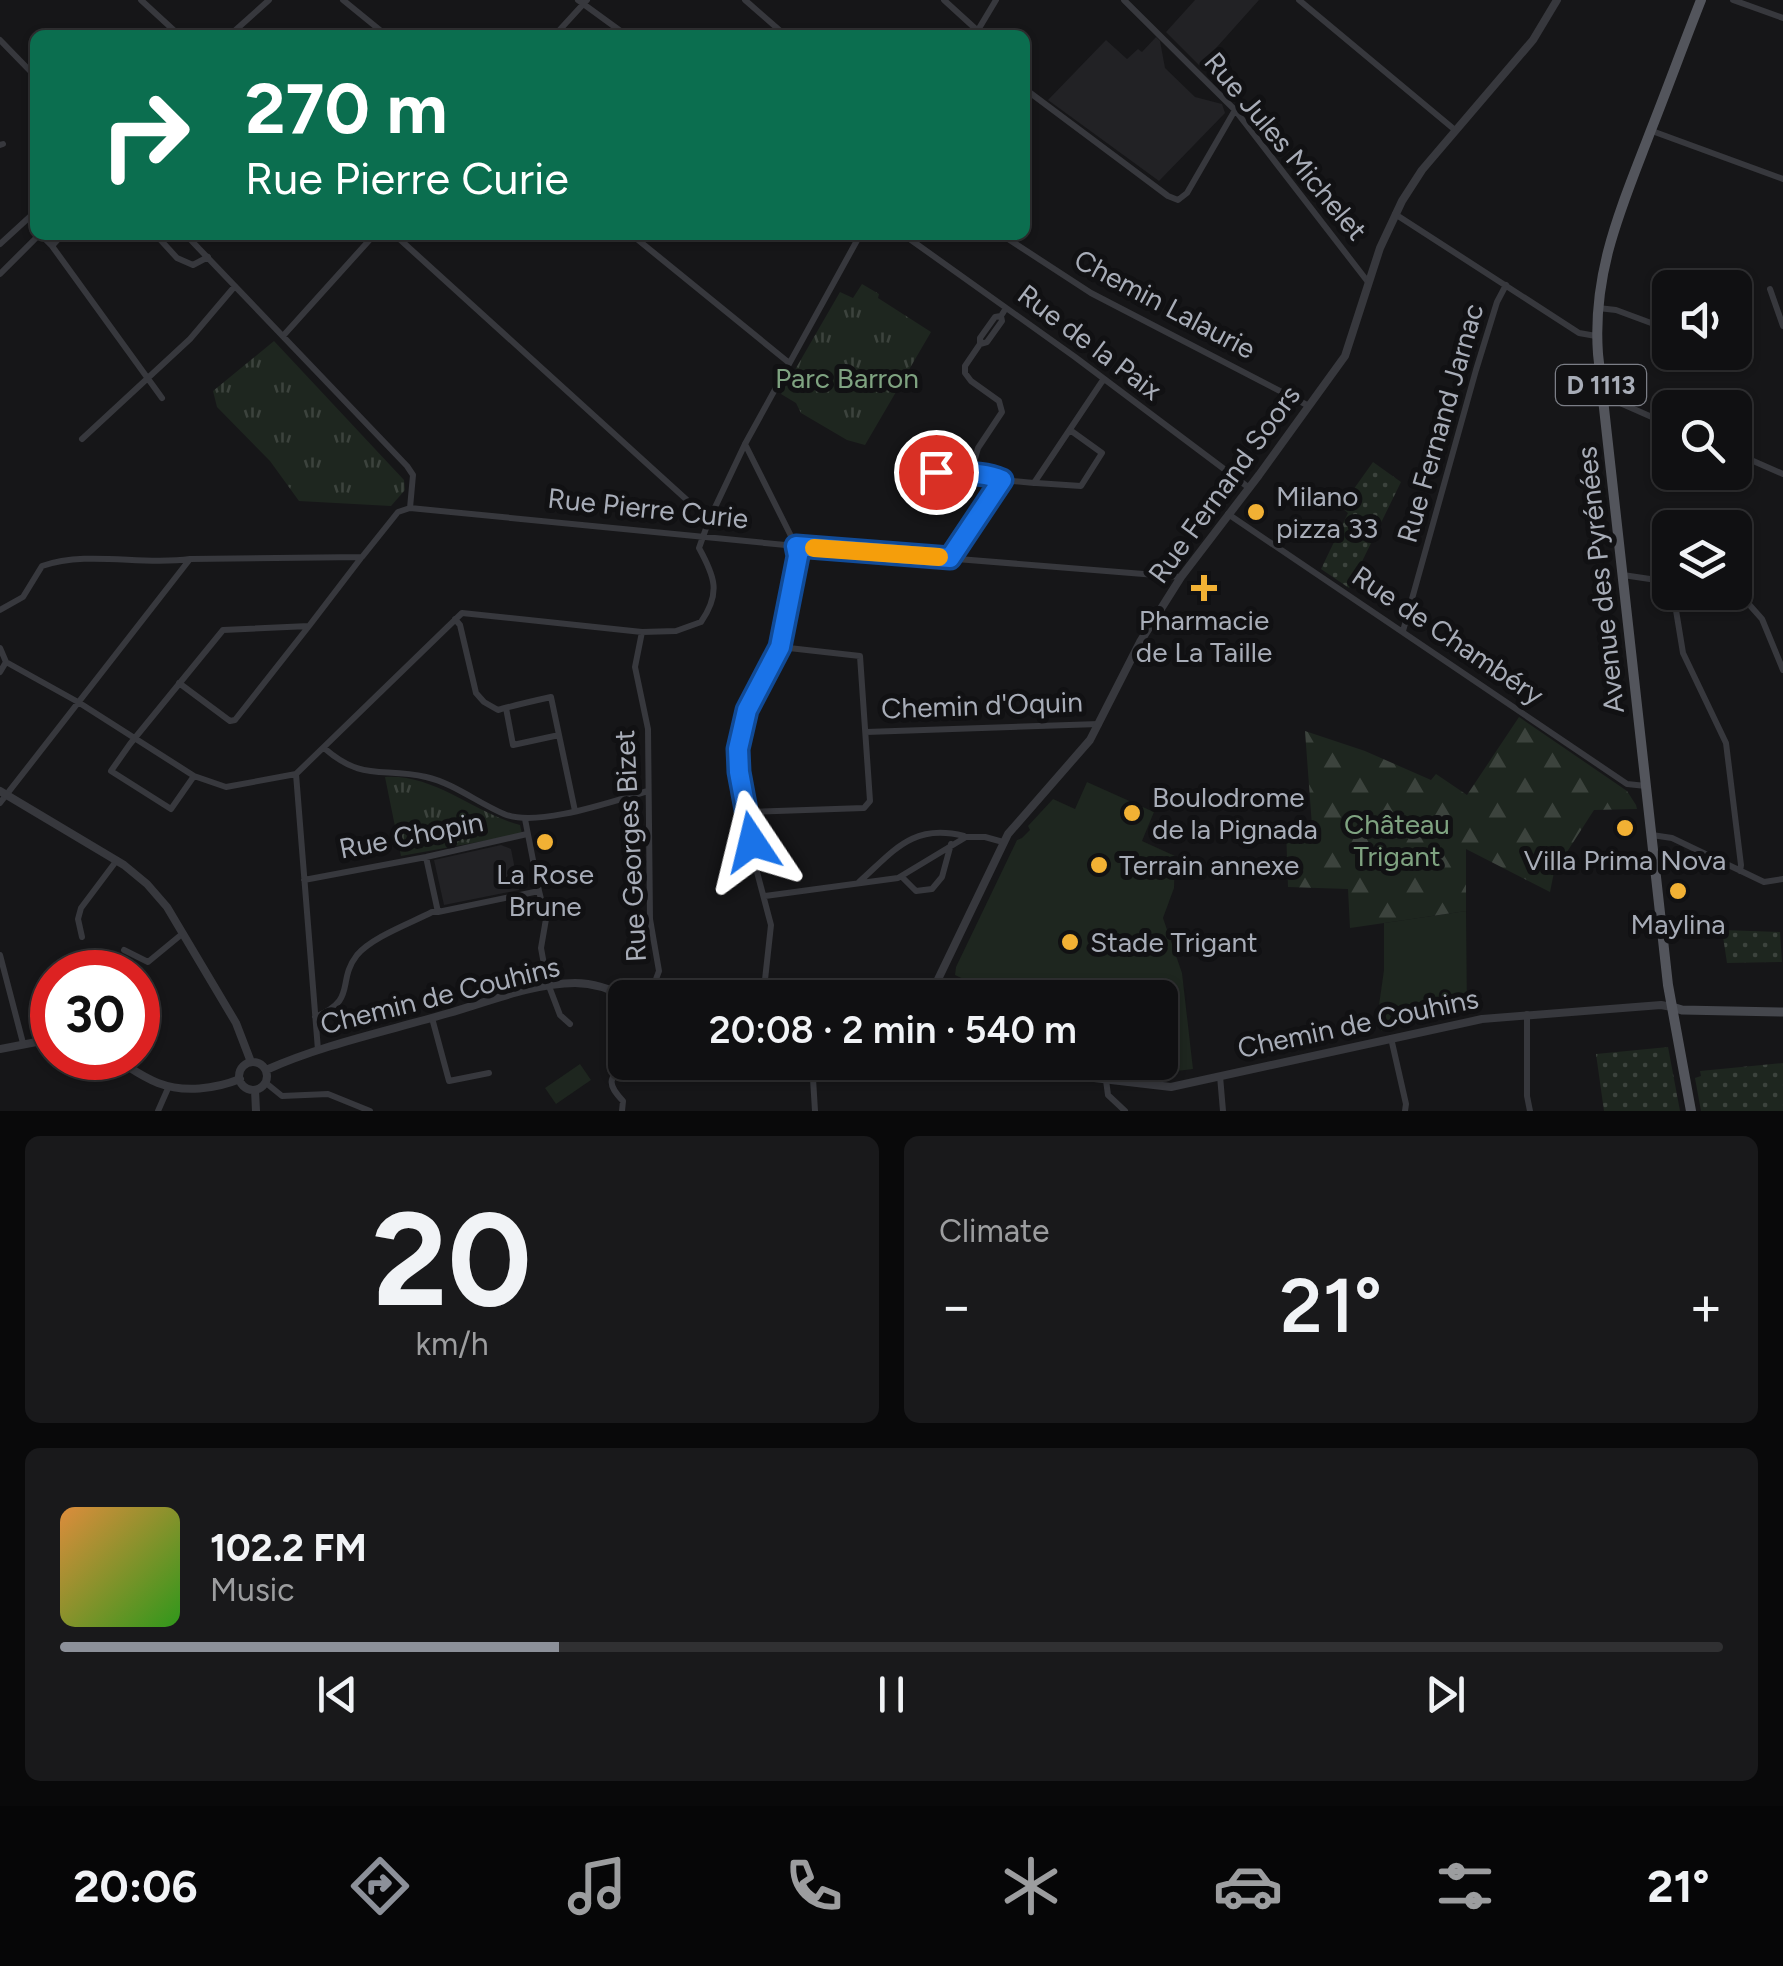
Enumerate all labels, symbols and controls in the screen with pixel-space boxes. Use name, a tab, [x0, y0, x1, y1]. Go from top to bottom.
street label: Rue Jules Michelet	[1197, 45, 1375, 247]
text: 270 m	[245, 66, 448, 151]
icon: right	[80, 70, 210, 200]
text: Rue Pierre Curie	[245, 151, 569, 205]
street label: Chemin Lalaurie	[1069, 242, 1261, 366]
map controls	[1652, 270, 1752, 610]
button: sound	[1652, 270, 1752, 370]
street label: Rue de la Paix	[1011, 277, 1169, 408]
street label: Rue Fernand Jarnac	[1390, 299, 1490, 547]
park label: Parc Barron	[775, 361, 919, 395]
road number: D 1113	[1556, 365, 1646, 405]
street label: Rue Fernand Soors	[1141, 378, 1307, 590]
button: search	[1652, 390, 1752, 490]
pin	[894, 430, 979, 515]
icon: arrive	[909, 445, 964, 500]
street label: Avenue des Pyrénées	[1569, 445, 1631, 715]
place label: Milano pizza 33	[1276, 479, 1378, 545]
street label: Rue Pierre Curie	[546, 481, 750, 535]
marker: Milano pizza 33	[1245, 501, 1267, 523]
button: layers	[1652, 510, 1752, 610]
street label: Rue de Chambéry	[1346, 558, 1550, 712]
marker: Pharmacie de La Taille	[1193, 577, 1215, 599]
place label: Pharmacie de La Taille	[1136, 603, 1272, 669]
street label: Chemin d'Oquin	[881, 684, 1083, 726]
street label: Rue Georges Bizet	[607, 729, 653, 963]
place label: Boulodrome de la Pignada	[1152, 780, 1318, 846]
position arrow	[700, 790, 804, 894]
marker: Boulodrome de la Pignada	[1121, 802, 1143, 824]
street label: Rue Chopin	[336, 804, 486, 866]
park label: Château Trigant	[1344, 807, 1450, 873]
marker: Villa Prima Nova	[1614, 817, 1636, 839]
marker: La Rose Brune	[534, 831, 556, 853]
place label: Villa Prima Nova	[1524, 843, 1726, 877]
place label: Terrain annexe	[1119, 848, 1299, 882]
marker: Terrain annexe	[1088, 854, 1110, 876]
place label: La Rose Brune	[496, 857, 594, 923]
marker: Maylina	[1667, 880, 1689, 902]
place label: Maylina	[1630, 907, 1726, 941]
place label: Stade Trigant	[1090, 925, 1258, 959]
marker: Stade Trigant	[1059, 931, 1081, 953]
street label: Chemin de Couhins	[317, 949, 563, 1041]
speed limit sign: 30	[30, 950, 160, 1080]
street label: Chemin de Couhins	[1234, 981, 1482, 1065]
text: 20:08 · 2 min · 540 m	[709, 1007, 1077, 1053]
text: 20	[372, 1182, 532, 1338]
text: Climate	[939, 1212, 1050, 1250]
text: 21°	[1280, 1261, 1382, 1351]
text: −	[939, 1273, 973, 1339]
text: +	[1689, 1273, 1723, 1339]
text: km/h	[415, 1325, 489, 1363]
text: 102.2 FM	[210, 1525, 367, 1571]
text: Music	[210, 1571, 295, 1609]
icon: previous	[310, 1667, 365, 1722]
icon: pause	[864, 1667, 919, 1722]
icon: next	[1418, 1667, 1473, 1722]
icon: directions	[345, 1851, 415, 1921]
icon: music	[562, 1851, 632, 1921]
icon: phone	[779, 1851, 849, 1921]
icon: climate	[996, 1851, 1066, 1921]
icon: car	[1213, 1851, 1283, 1921]
icon: filters	[1430, 1851, 1500, 1921]
text: 20:06	[74, 1859, 198, 1913]
text: 21°	[1647, 1859, 1709, 1913]

